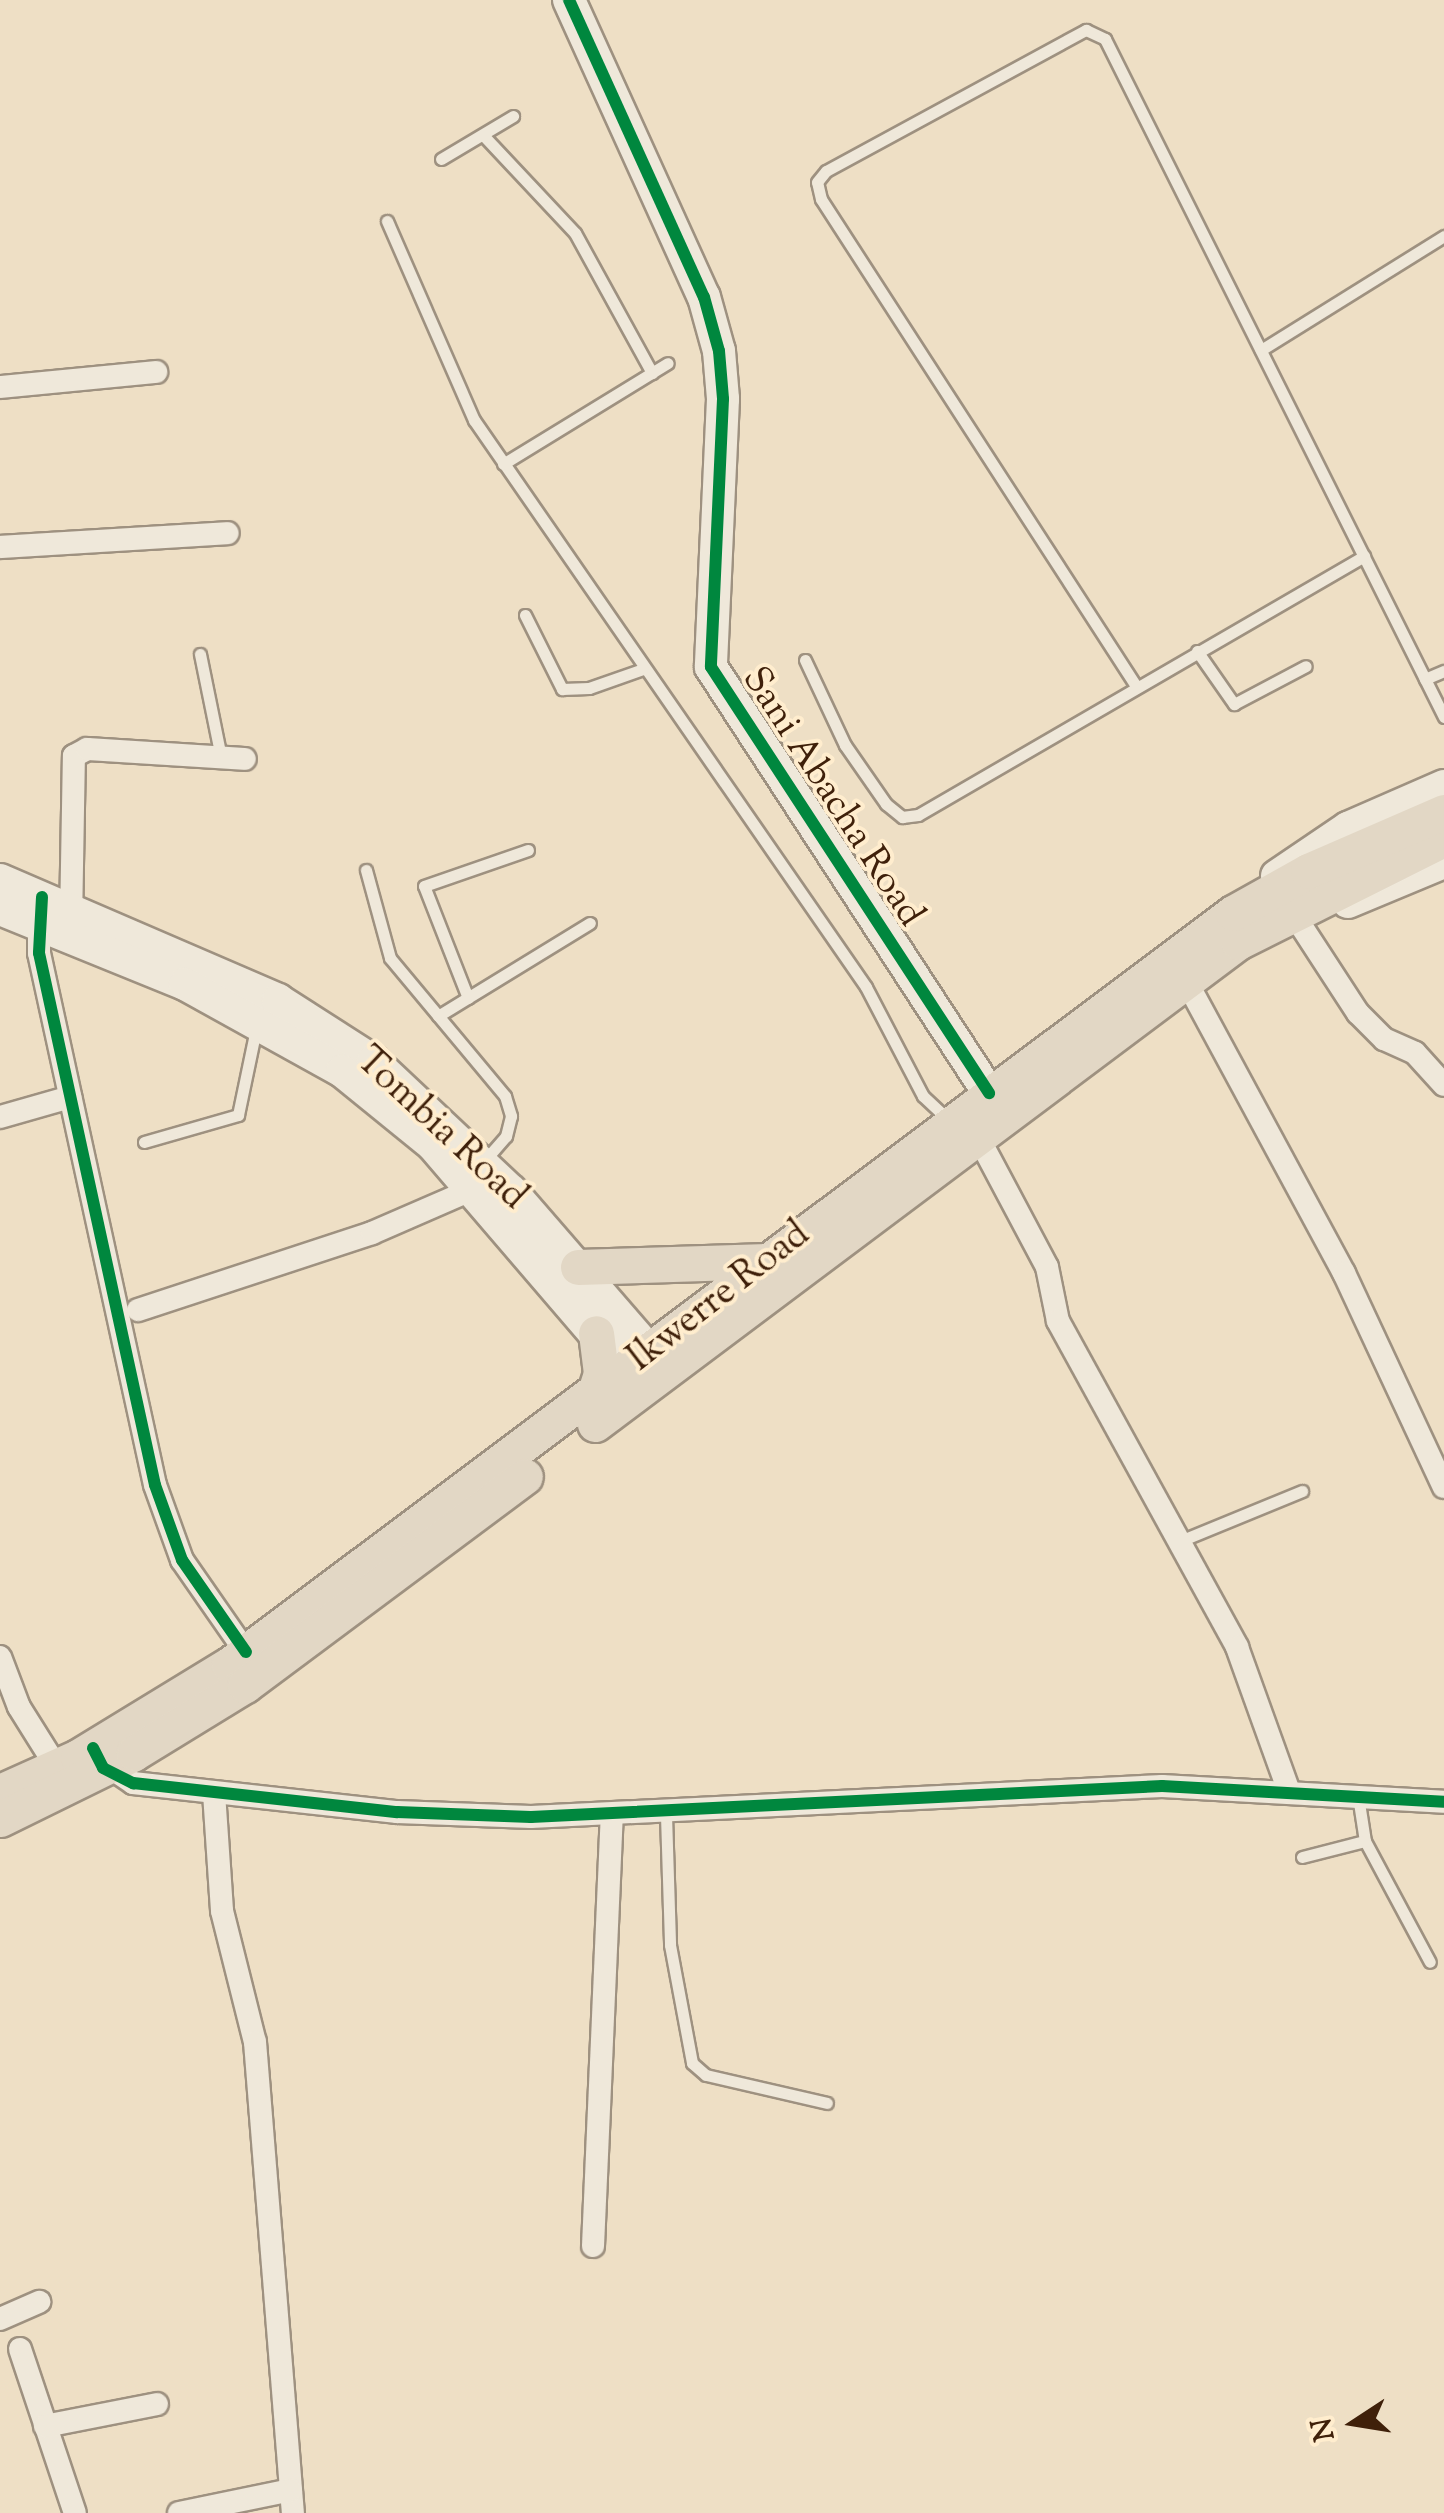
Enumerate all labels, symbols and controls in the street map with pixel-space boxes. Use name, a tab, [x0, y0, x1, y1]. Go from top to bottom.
street label: Sani Abacha Road	[730, 660, 932, 936]
street label: Tombia Road	[345, 1039, 535, 1221]
street label: Ikwerre Road	[620, 1213, 820, 1383]
north arrow	[1304, 2373, 1404, 2473]
text: N	[1303, 2414, 1347, 2444]

